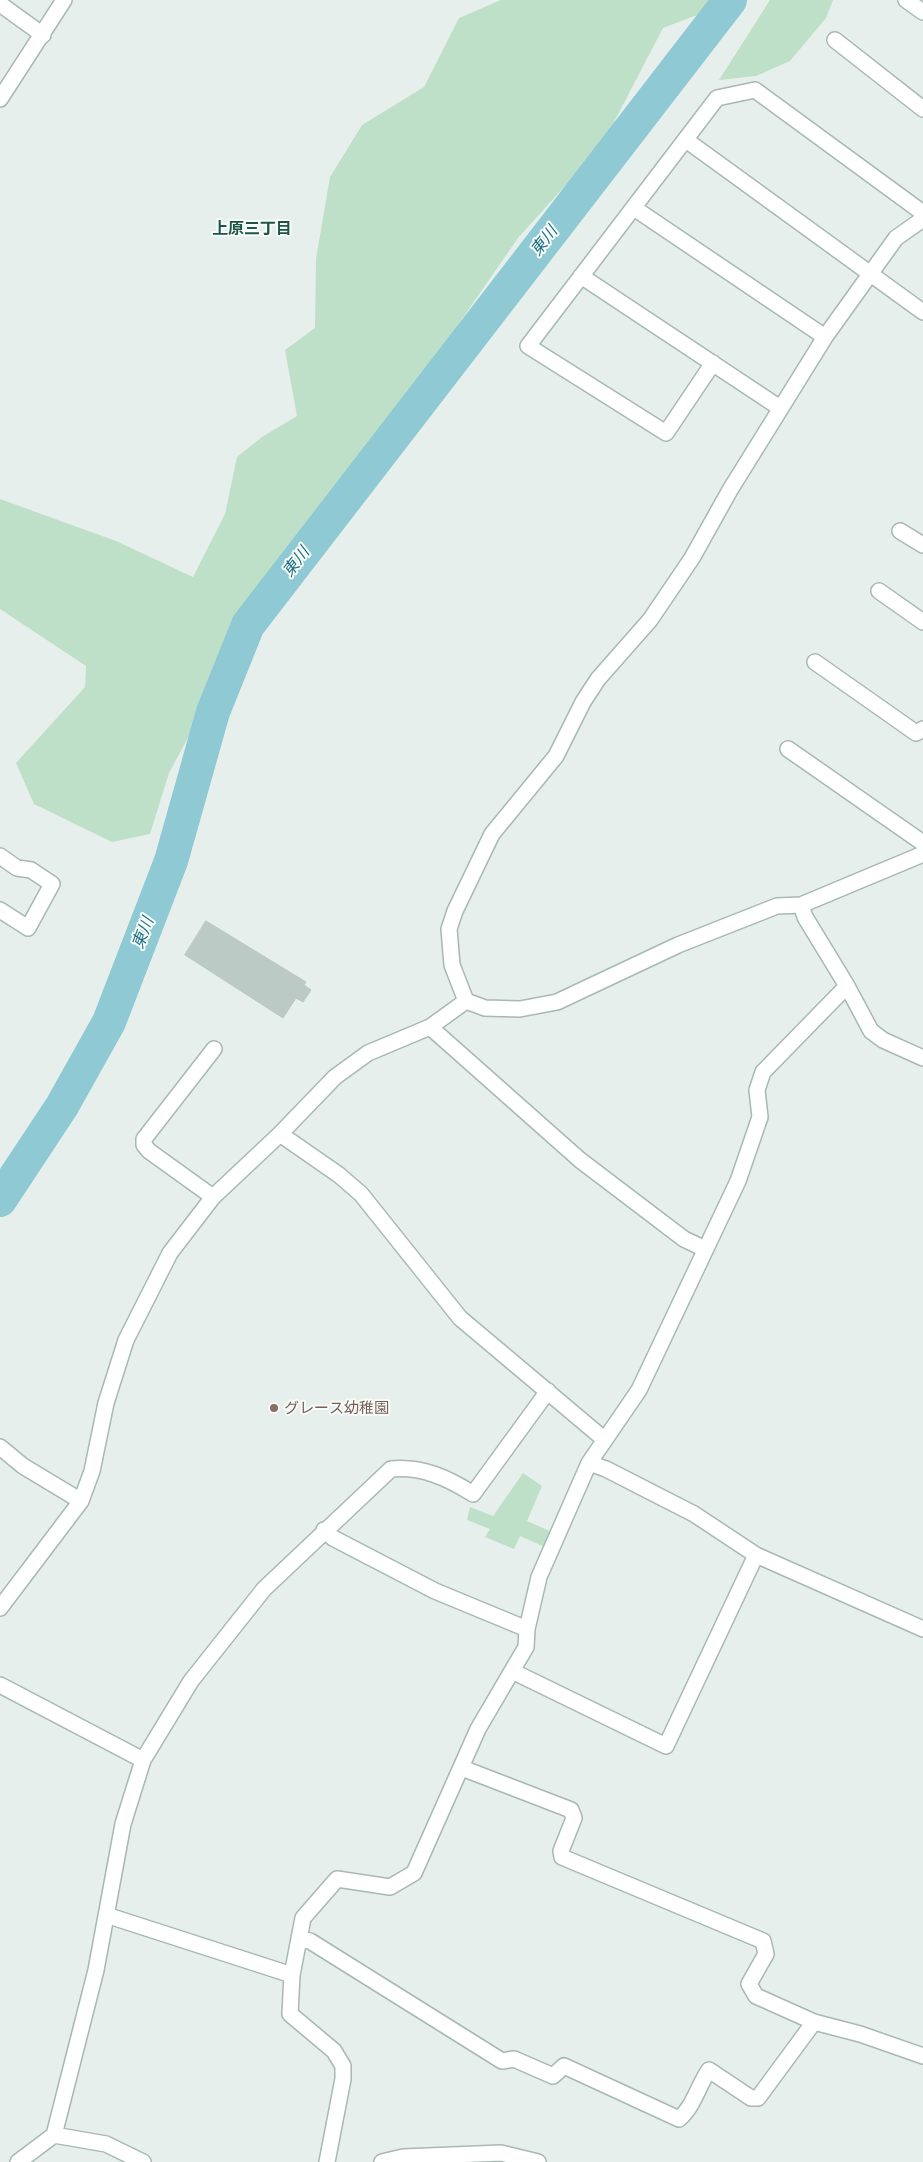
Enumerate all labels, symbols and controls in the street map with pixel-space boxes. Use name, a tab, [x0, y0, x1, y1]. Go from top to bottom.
district label: 上原三丁目	[212, 219, 292, 239]
water label: 東川	[527, 222, 561, 260]
water label: 東川	[279, 543, 313, 581]
water label: 東川	[128, 915, 158, 951]
place label: グレース幼稚園	[284, 1399, 389, 1417]
marker: グレース幼稚園	[268, 1402, 280, 1414]

